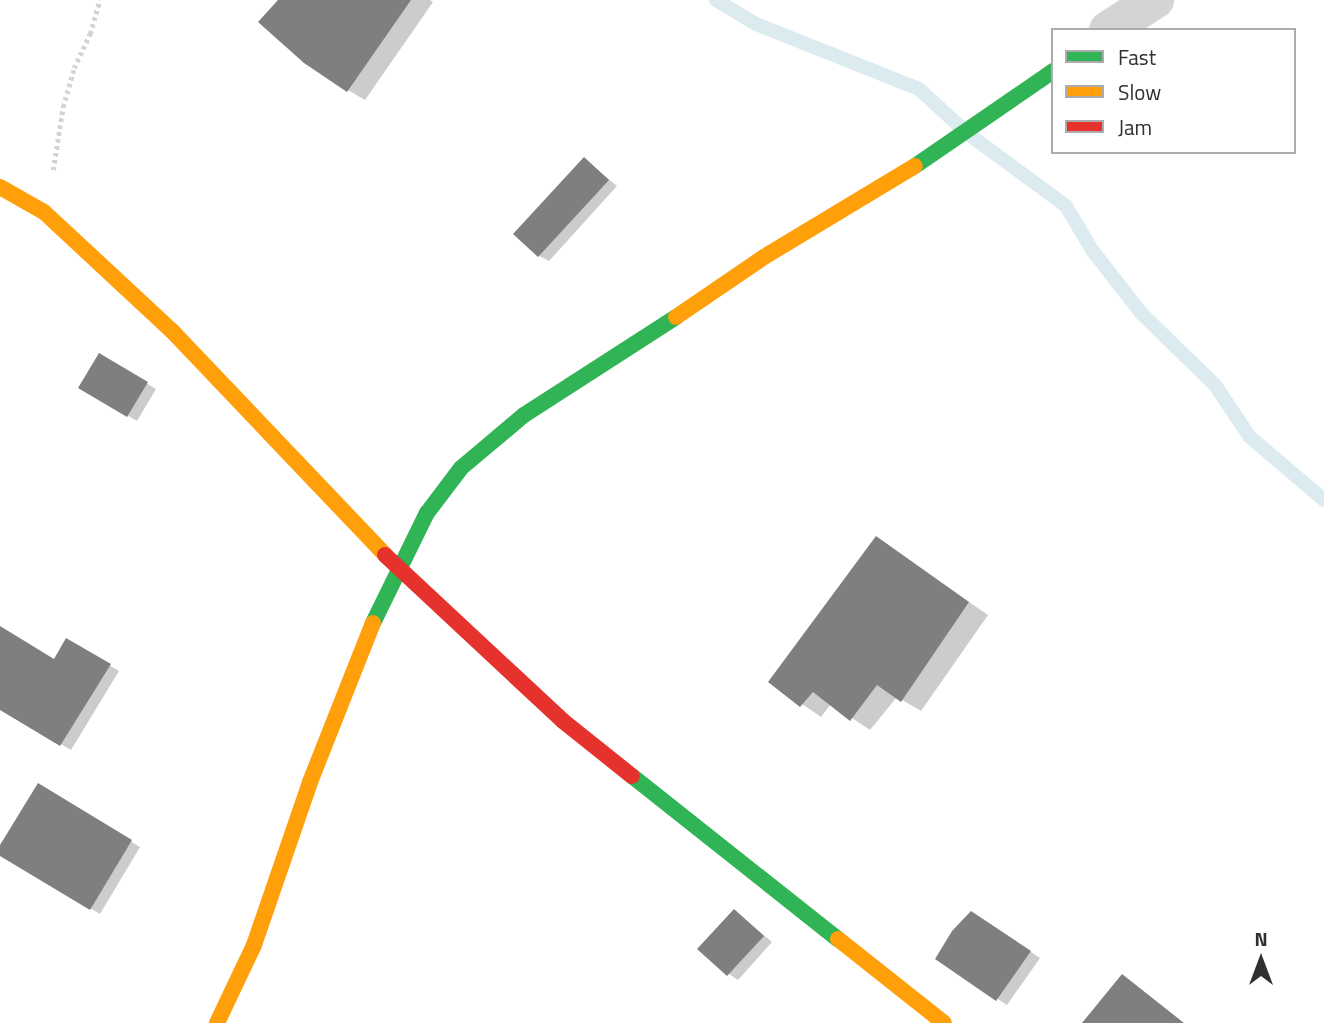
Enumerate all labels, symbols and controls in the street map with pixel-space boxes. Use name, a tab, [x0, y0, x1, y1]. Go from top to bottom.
legend	[1051, 28, 1296, 154]
text: Fast	[1118, 41, 1156, 73]
text: Slow	[1118, 76, 1161, 108]
text: Jam	[1118, 111, 1152, 143]
text: N	[1254, 924, 1268, 953]
north arrow	[1226, 925, 1296, 995]

